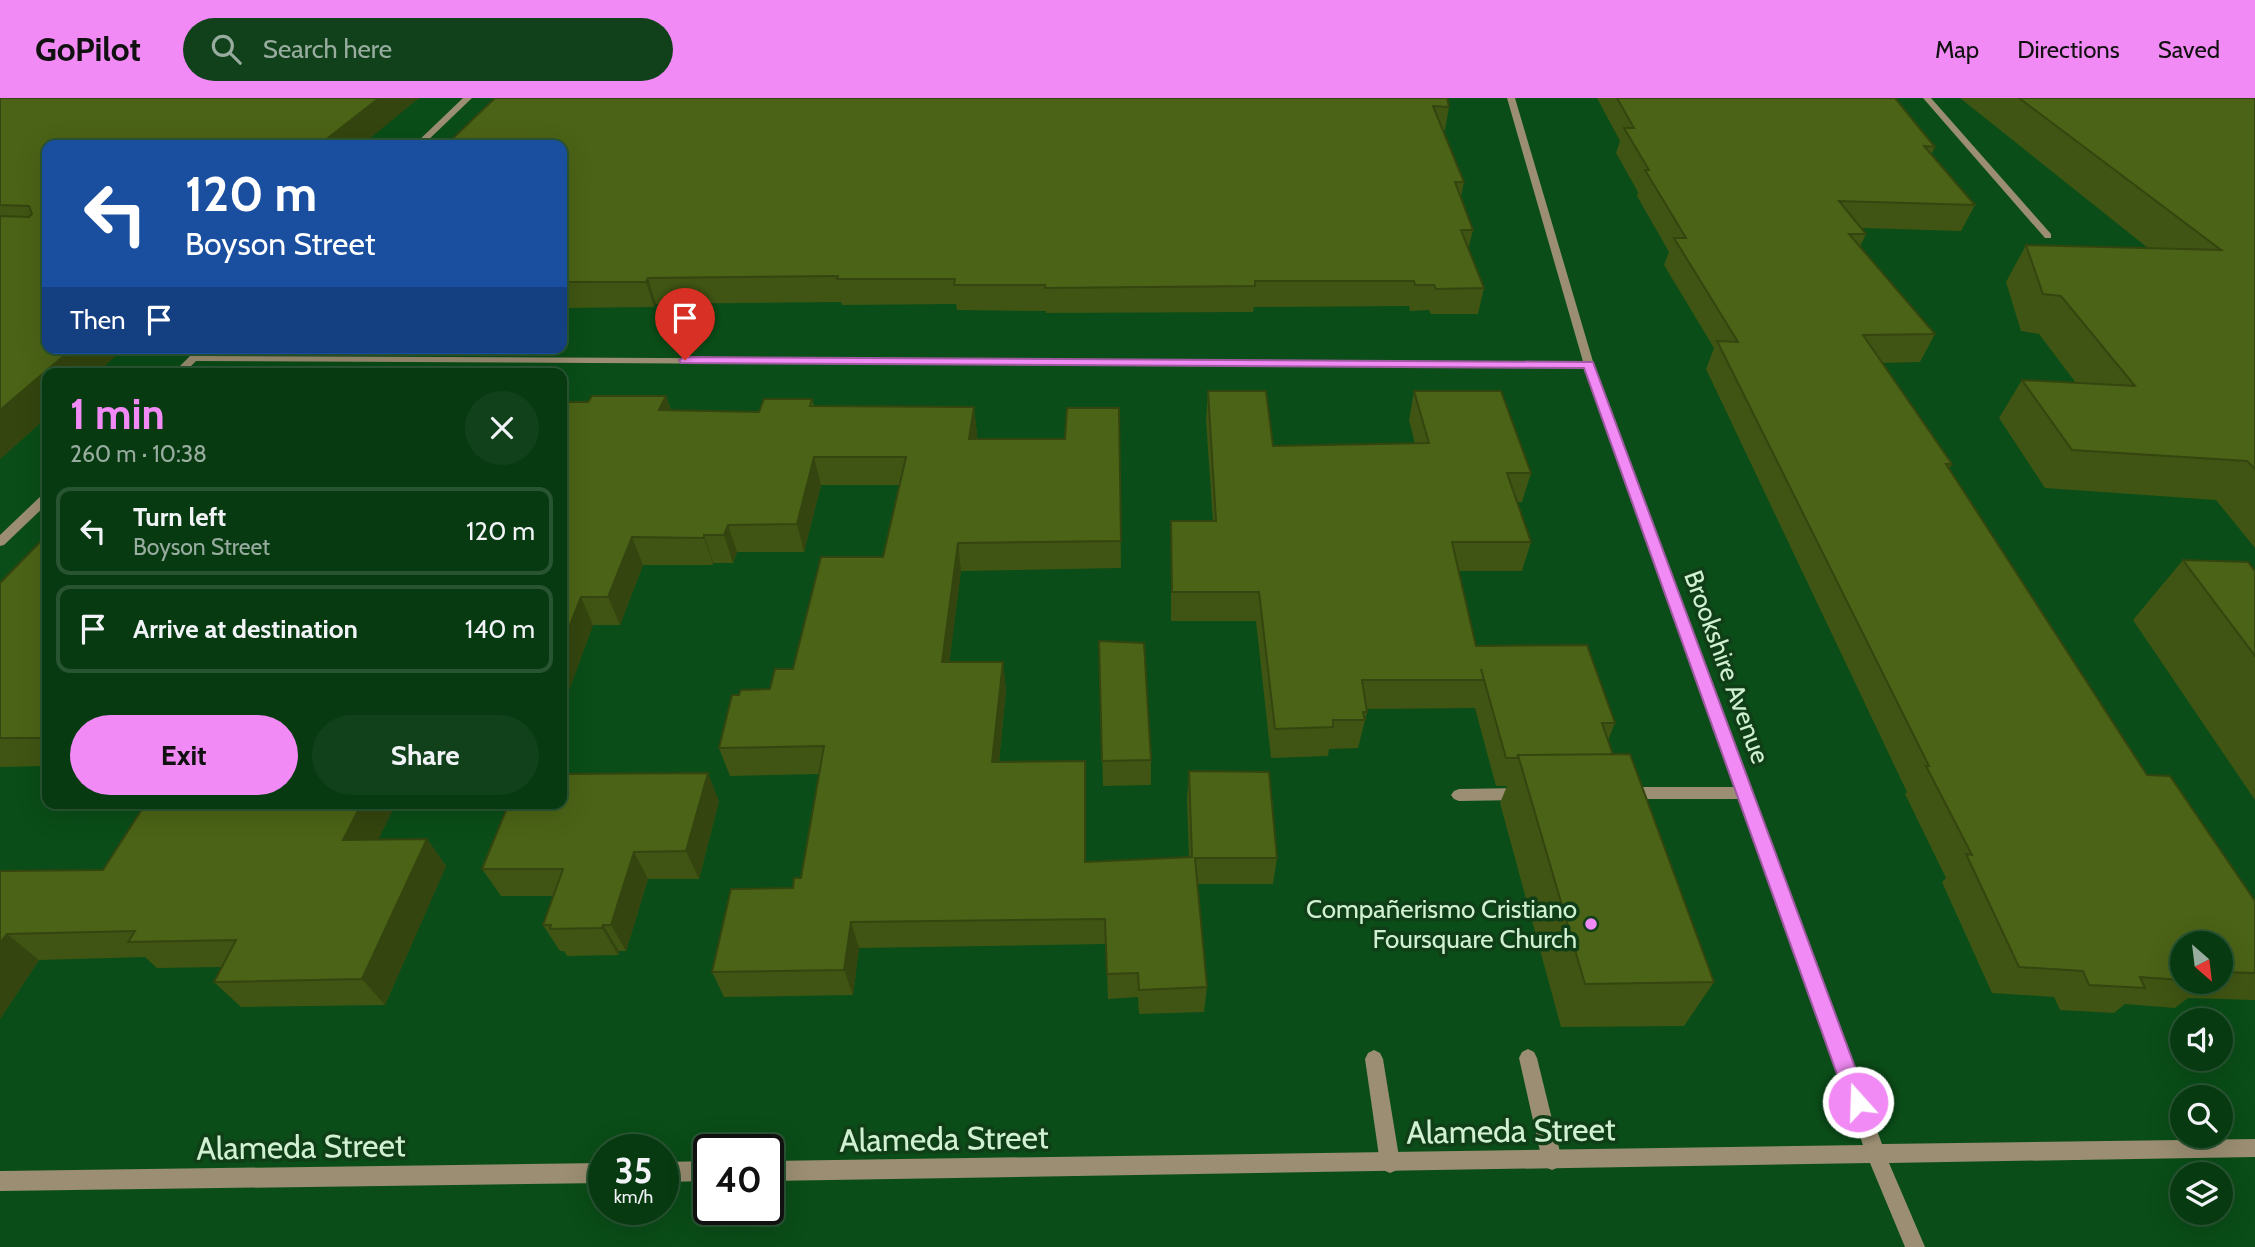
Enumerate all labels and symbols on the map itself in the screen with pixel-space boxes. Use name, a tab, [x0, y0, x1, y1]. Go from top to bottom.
pin	[655, 288, 715, 360]
street label: Brookshire Avenue	[1677, 566, 1777, 768]
place label: Compañerismo Cristiano Foursquare Church	[1306, 893, 1577, 955]
marker: Compañerismo Cristiano Foursquare Church	[1583, 916, 1599, 932]
north arrow	[2170, 931, 2233, 994]
position arrow	[1821, 1065, 1895, 1139]
street label: Alameda Street	[1406, 1109, 1616, 1152]
street label: Alameda Street	[839, 1117, 1049, 1160]
street label: Alameda Street	[196, 1125, 406, 1168]
speed limit sign: 40	[693, 1134, 784, 1225]

